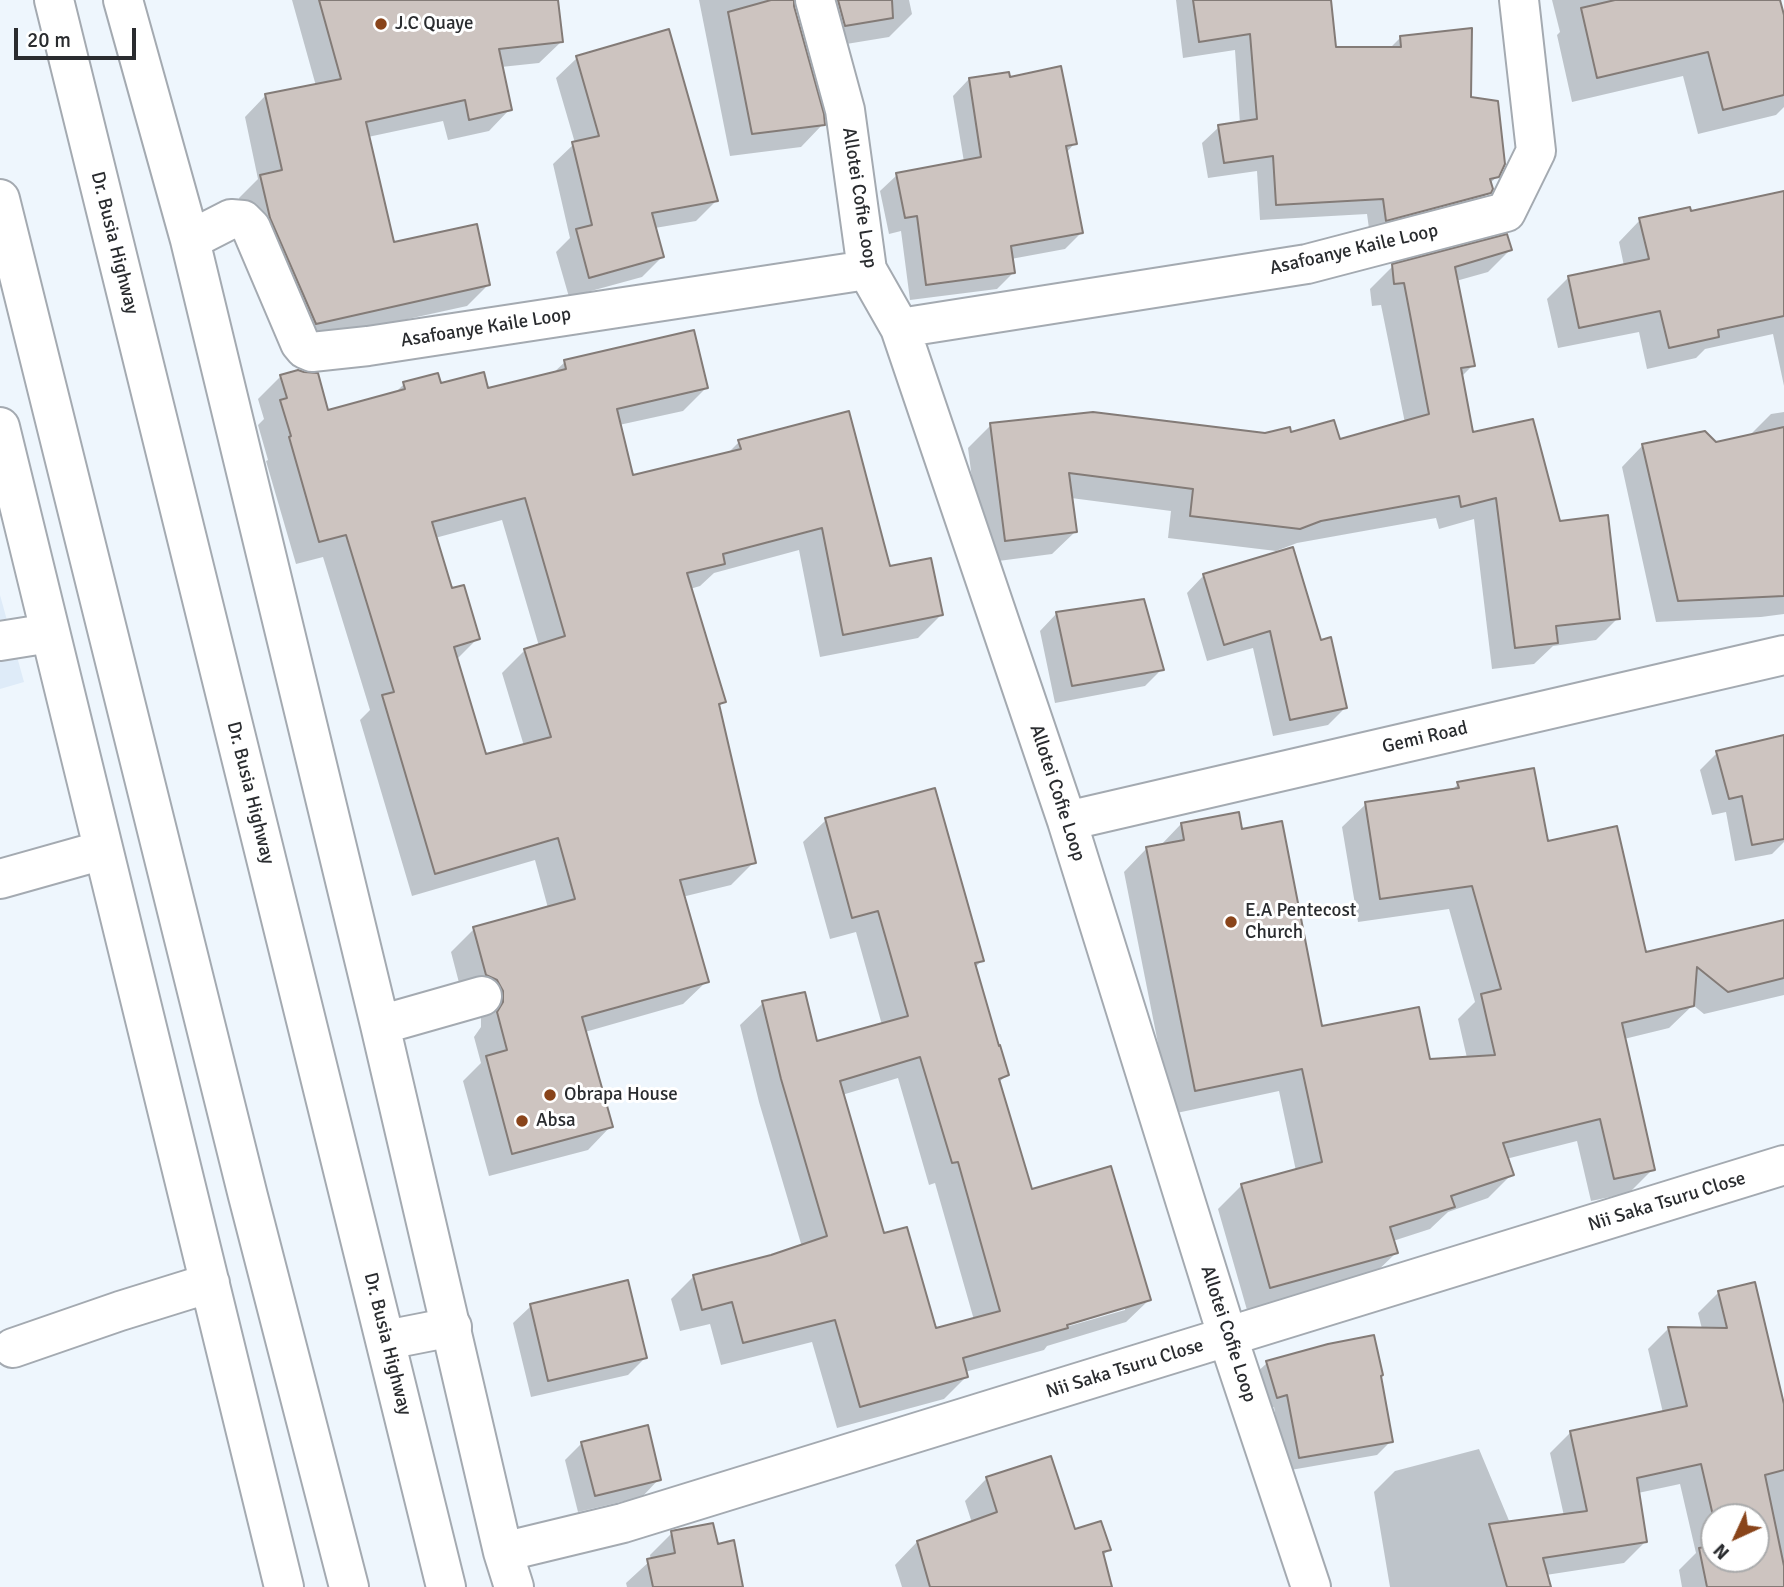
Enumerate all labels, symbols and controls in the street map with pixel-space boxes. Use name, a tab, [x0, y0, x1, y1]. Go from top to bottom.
place label: J.C Quaye	[395, 13, 473, 35]
scale bar	[18, 14, 140, 58]
marker: J.C Quaye	[373, 16, 389, 32]
text: 20 m	[27, 27, 71, 53]
street label: Allotei Cofie Loop	[837, 126, 881, 270]
street label: Dr. Busia Highway	[85, 169, 143, 317]
street label: Asafoanye Kaile Loop	[1268, 220, 1440, 280]
street label: Asafoanye Kaile Loop	[399, 303, 573, 353]
street label: Gemi Road	[1380, 717, 1470, 759]
street label: Dr. Busia Highway	[221, 719, 279, 867]
street label: Allotei Cofie Loop	[1024, 722, 1090, 864]
place label: E.A Pentecost Church	[1245, 900, 1356, 944]
marker: E.A Pentecost Church	[1223, 914, 1239, 930]
place label: Obrapa House	[564, 1084, 678, 1106]
marker: Obrapa House	[542, 1087, 558, 1103]
place label: Absa	[536, 1110, 576, 1132]
marker: Absa	[514, 1113, 530, 1129]
street label: Nii Saka Tsuru Close	[1585, 1167, 1749, 1237]
street label: Allotei Cofie Loop	[1195, 1263, 1261, 1405]
street label: Dr. Busia Highway	[358, 1270, 416, 1418]
street label: Nii Saka Tsuru Close	[1043, 1334, 1207, 1404]
north arrow	[1700, 1503, 1770, 1573]
text: N	[1708, 1538, 1735, 1565]

